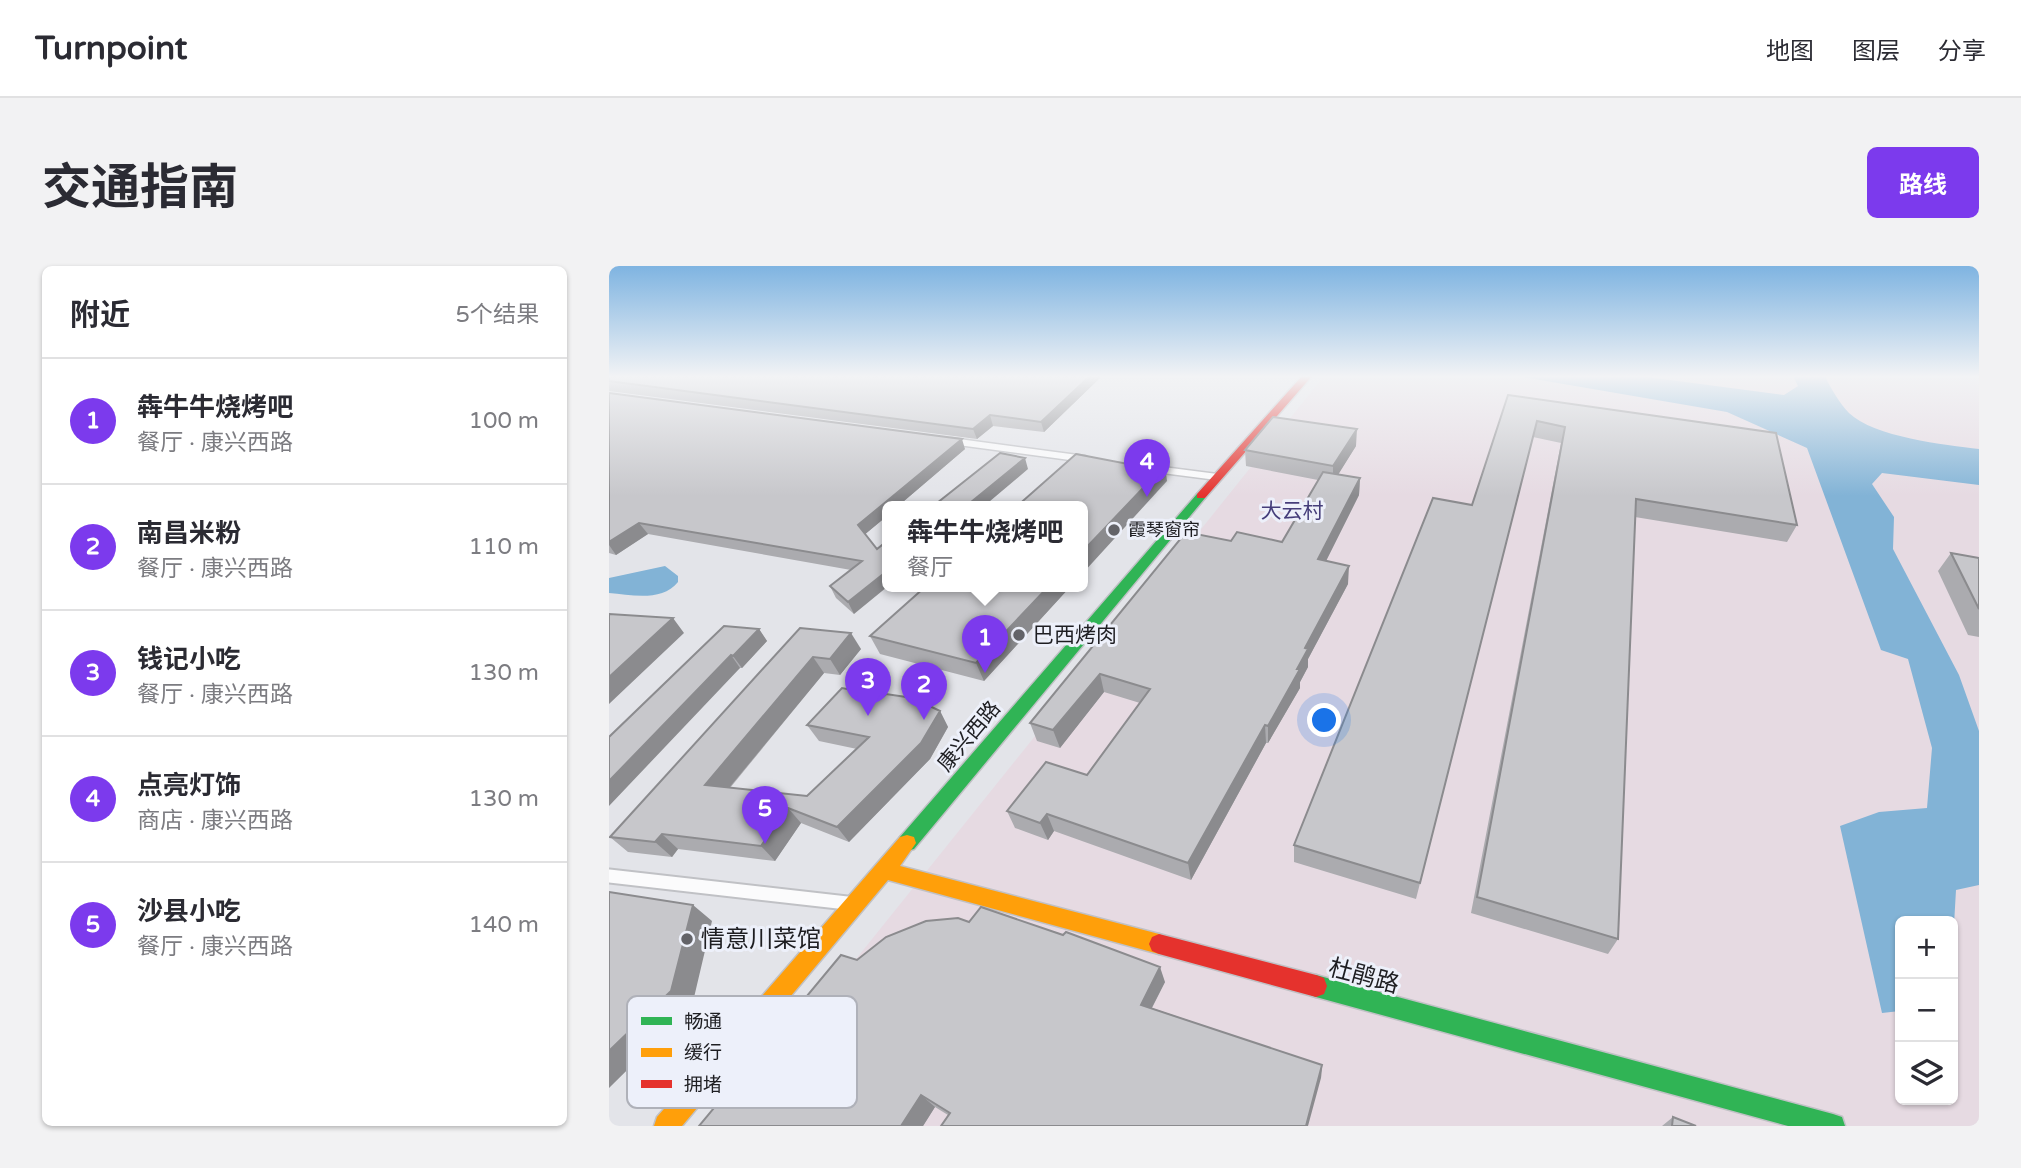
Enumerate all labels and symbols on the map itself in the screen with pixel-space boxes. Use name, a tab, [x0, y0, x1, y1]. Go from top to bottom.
pin: 4	[1124, 439, 1170, 497]
district label: 大云村	[1261, 499, 1324, 524]
place label: 霞琴窗帘	[1128, 519, 1200, 541]
marker: 霞琴窗帘	[1106, 522, 1122, 538]
pin: 1	[962, 615, 1008, 673]
place label: 巴西烤肉	[1033, 623, 1117, 648]
marker: 巴西烤肉	[1011, 627, 1027, 643]
pin: 3	[845, 658, 891, 716]
pin: 2	[901, 662, 947, 720]
street label: 康兴西路	[933, 696, 1006, 777]
your location	[1307, 703, 1341, 737]
pin: 5	[742, 786, 788, 844]
place label: 情意川菜馆	[701, 925, 821, 954]
marker: 情意川菜馆	[679, 931, 695, 947]
street label: 杜鹃路	[1325, 953, 1402, 1000]
legend	[627, 996, 857, 1108]
text: 畅通	[684, 1011, 722, 1033]
text: 缓行	[684, 1042, 722, 1064]
text: 拥堵	[684, 1074, 722, 1096]

